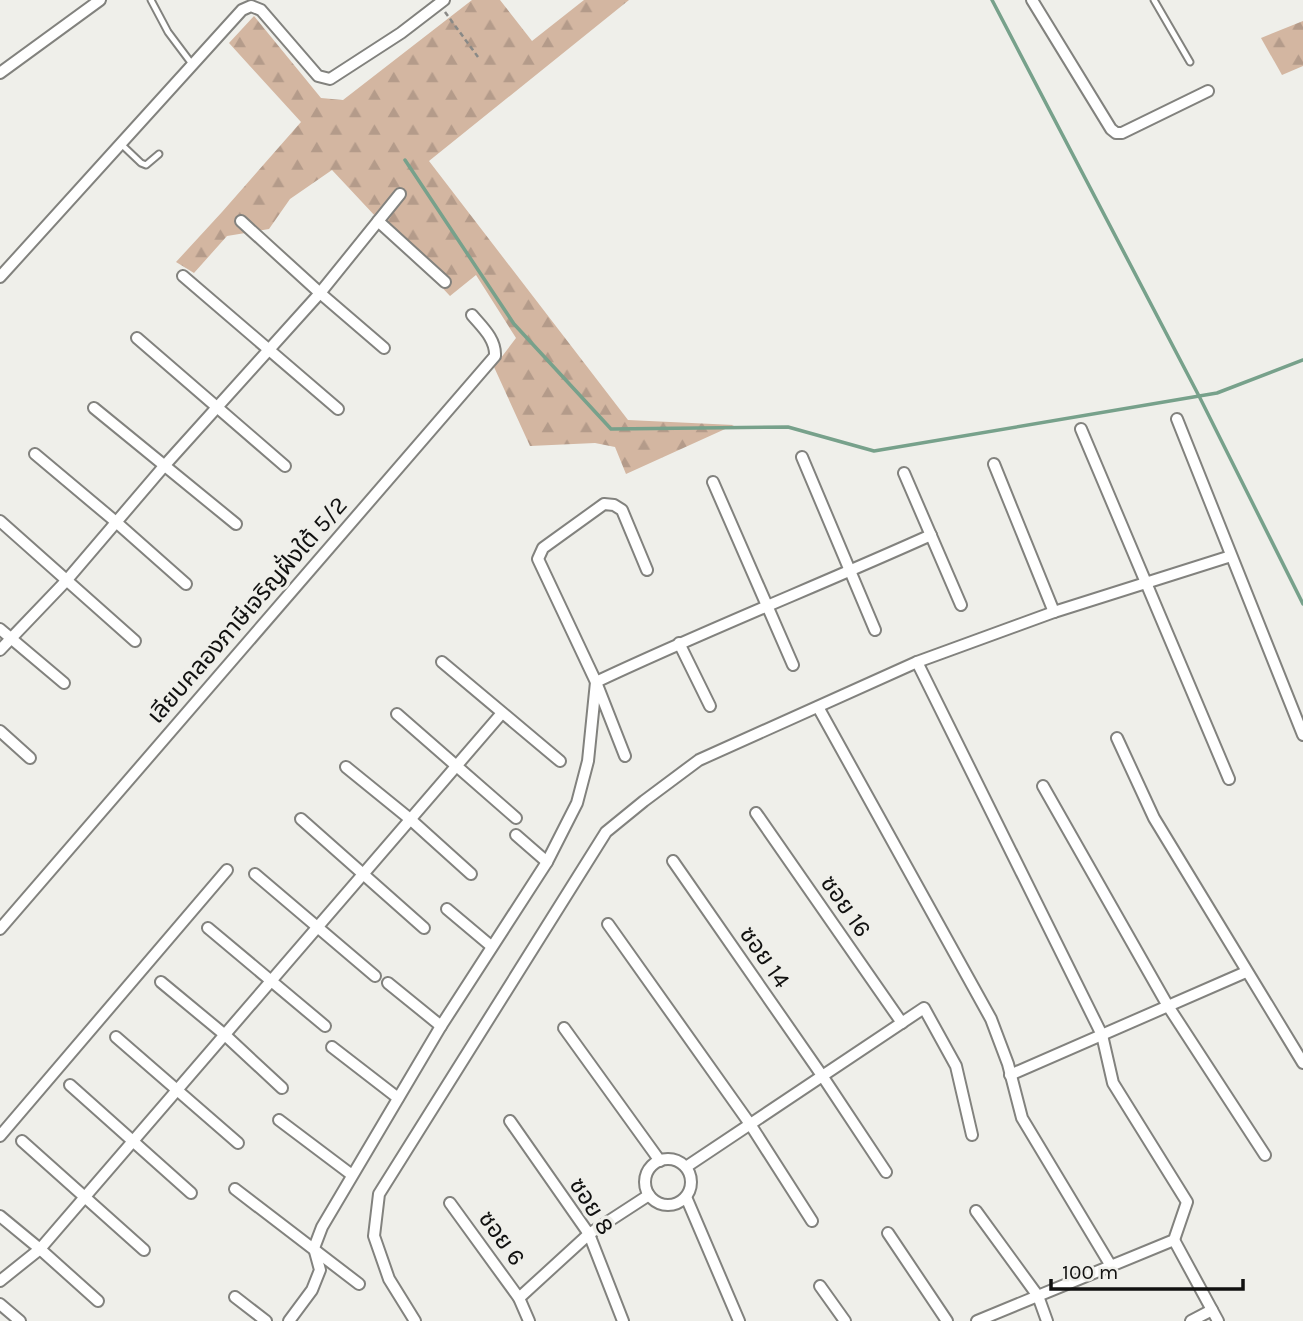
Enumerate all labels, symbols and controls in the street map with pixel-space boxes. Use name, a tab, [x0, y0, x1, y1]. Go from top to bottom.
street label: เลียบคลองภาษีเจริญฝั่งใต้ 5/2	[140, 490, 353, 729]
street label: ซอย 16	[815, 870, 877, 942]
street label: ซอย 14	[734, 921, 796, 993]
street label: ซอย 8	[564, 1172, 620, 1240]
street label: ซอย 6	[473, 1205, 531, 1271]
scale bar	[1051, 1248, 1244, 1292]
text: 100 m	[1062, 1260, 1119, 1284]

